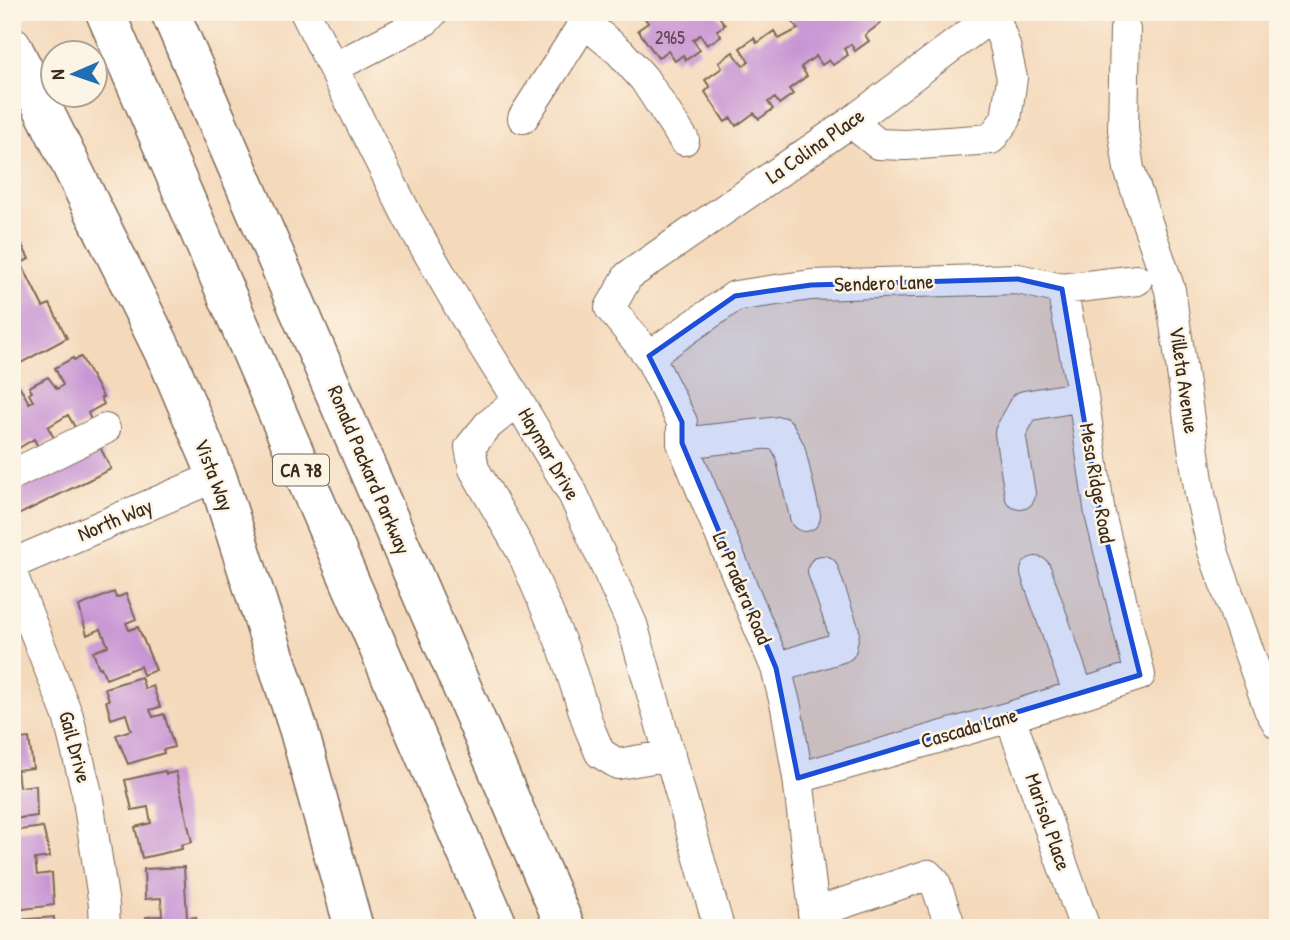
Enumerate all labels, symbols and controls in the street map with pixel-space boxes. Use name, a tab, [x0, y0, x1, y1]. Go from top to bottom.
house number: 2965	[655, 25, 685, 50]
north arrow	[38, 38, 108, 108]
text: N	[44, 69, 70, 80]
street label: La Colina Place	[760, 101, 870, 190]
street label: Sendero Lane	[834, 266, 934, 299]
street label: Villeta Avenue	[1163, 325, 1206, 435]
street label: Ronald Packard Parkway	[321, 381, 418, 559]
street label: Haymar Drive	[511, 402, 587, 505]
street label: Mesa Ridge Road	[1073, 421, 1122, 545]
street label: Vista Way	[188, 435, 241, 515]
road number: CA 78	[273, 454, 329, 485]
street label: North Way	[73, 491, 157, 548]
street label: La Pradera Road	[706, 527, 779, 648]
street label: Cascada Lane	[917, 700, 1021, 755]
street label: Gail Drive	[52, 708, 99, 786]
street label: Marisol Place	[1018, 769, 1079, 874]

